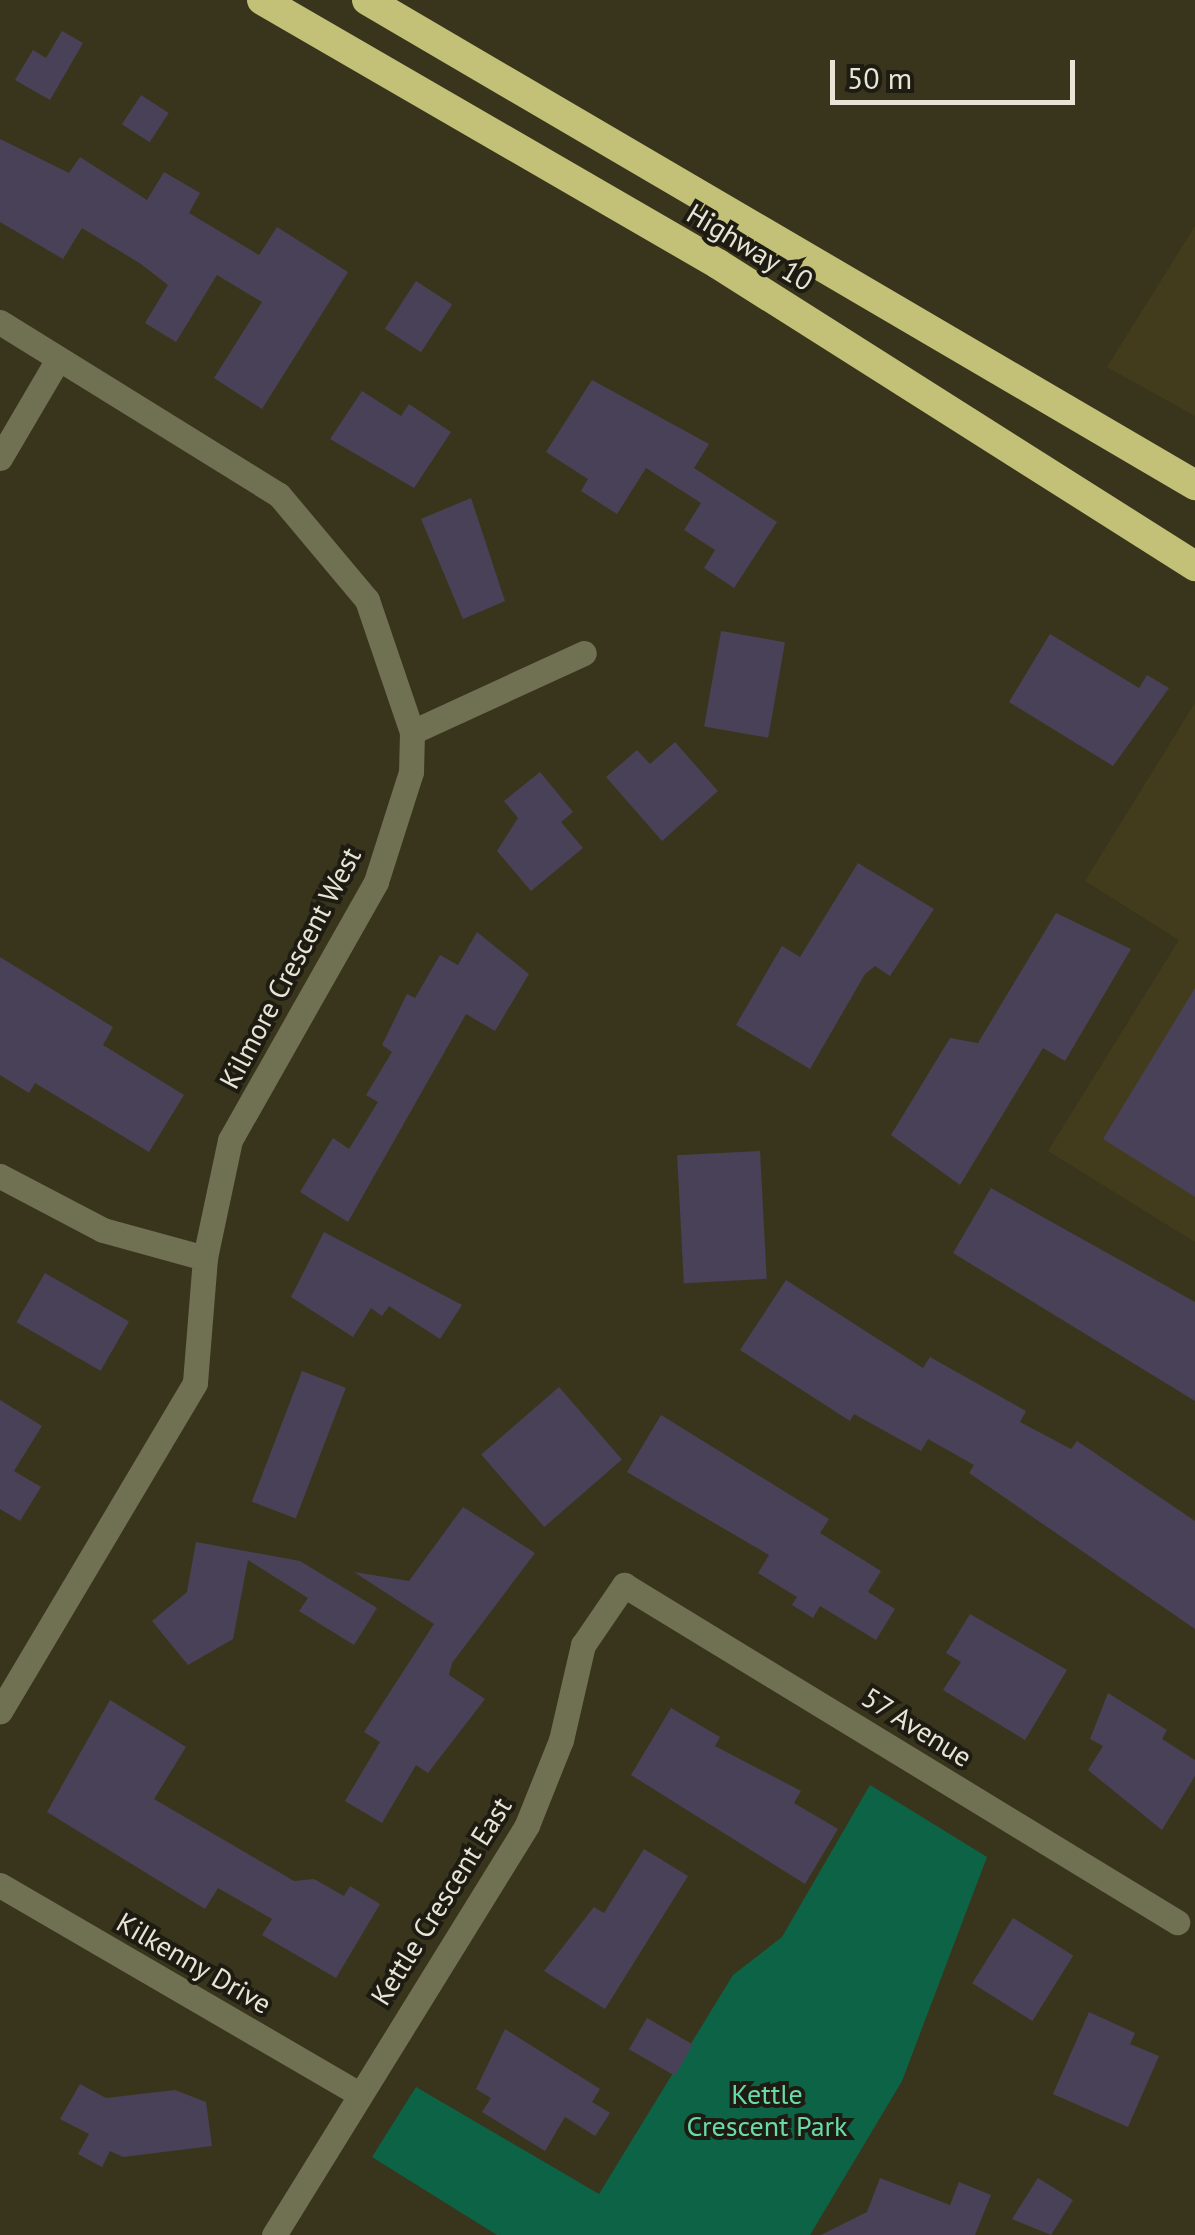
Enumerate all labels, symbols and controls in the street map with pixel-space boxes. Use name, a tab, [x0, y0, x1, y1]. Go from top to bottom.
scale bar	[835, 40, 1080, 102]
text: 50 m	[847, 58, 912, 97]
street label: Highway 10	[680, 196, 820, 298]
street label: Kilmore Crescent West	[212, 841, 368, 1095]
street label: 57 Avenue	[855, 1680, 979, 1774]
street label: Kettle Crescent East	[364, 1791, 518, 2011]
street label: Kilkenny Drive	[110, 1905, 278, 2021]
park label: Kettle Crescent Park	[686, 2077, 848, 2143]

